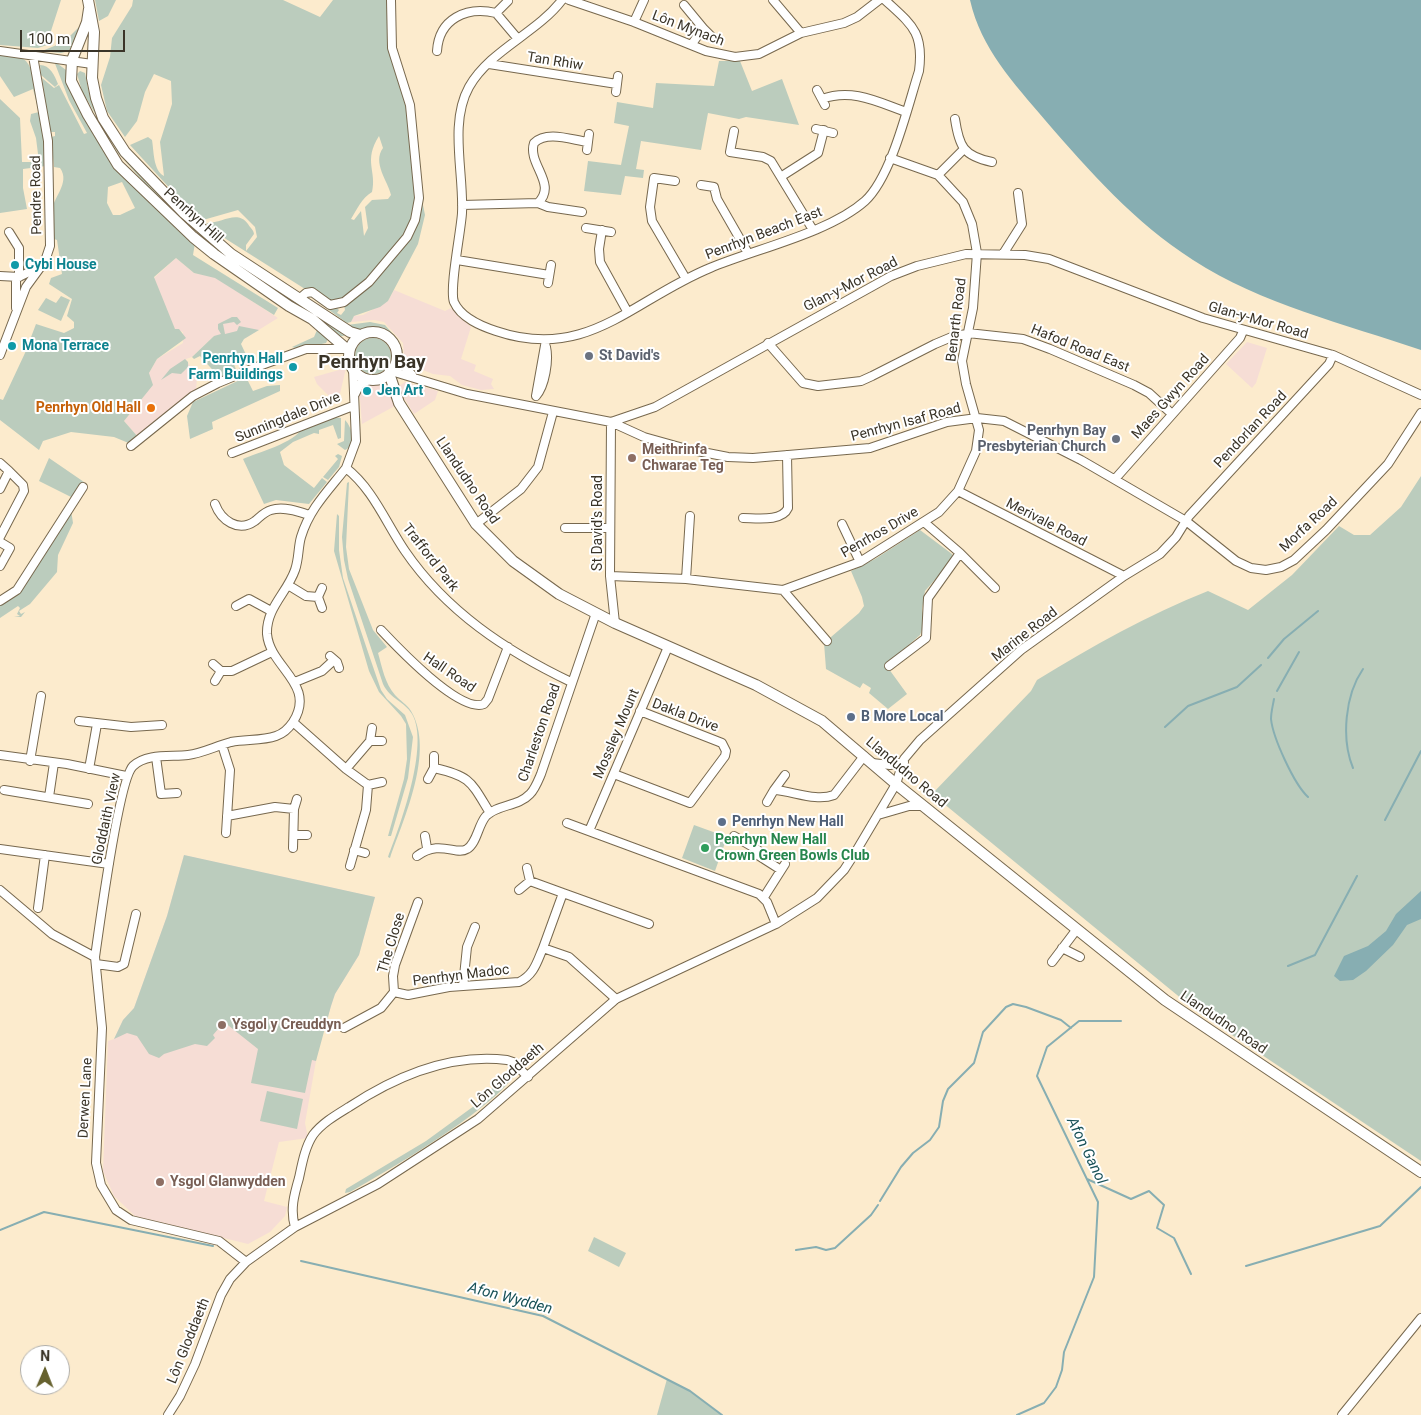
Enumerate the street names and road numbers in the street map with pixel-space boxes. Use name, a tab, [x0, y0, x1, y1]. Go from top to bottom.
street label: Lôn Mynach	[650, 8, 726, 50]
street label: Tan Rhiw	[526, 49, 584, 75]
street label: Pendre Road	[28, 155, 46, 235]
street label: Penrhyn Hill	[160, 185, 226, 247]
street label: Penrhyn Beach East	[703, 204, 825, 264]
street label: Glan-y-Mor Road	[801, 254, 901, 316]
street label: Benarth Road	[944, 277, 970, 363]
street label: Glan-y-Mor Road	[1206, 299, 1310, 343]
street label: Hafod Road East	[1028, 322, 1132, 376]
street label: Maes Gwyn Road	[1129, 351, 1213, 443]
street label: Pendorlan Road	[1211, 388, 1291, 472]
street label: Sunningdale Drive	[233, 389, 343, 447]
street label: Penrhyn Isaf Road	[849, 400, 963, 446]
street label: Llandudno Road	[432, 434, 502, 528]
street label: St David's Road	[590, 475, 606, 571]
street label: Morfa Road	[1277, 494, 1341, 556]
street label: Merivale Road	[1003, 495, 1089, 551]
street label: Penrhos Drive	[838, 504, 922, 562]
street label: Trafford Park	[398, 521, 462, 595]
street label: Marine Road	[989, 604, 1061, 666]
street label: Hall Road	[419, 649, 479, 697]
street label: Charleston Road	[515, 682, 565, 784]
street label: Mossley Mount	[591, 687, 643, 781]
street label: Dakla Drive	[649, 696, 721, 736]
street label: Llandudno Road	[862, 734, 950, 812]
street label: Gloddaith View	[89, 771, 125, 867]
street label: The Close	[375, 911, 409, 975]
street label: Penrhyn Madoc	[412, 962, 510, 990]
street label: Llandudno Road	[1176, 988, 1270, 1058]
street label: Lôn Gloddaeth	[468, 1040, 548, 1112]
street label: Derwen Lane	[75, 1057, 97, 1139]
street label: Lôn Gloddaeth	[164, 1296, 214, 1386]

